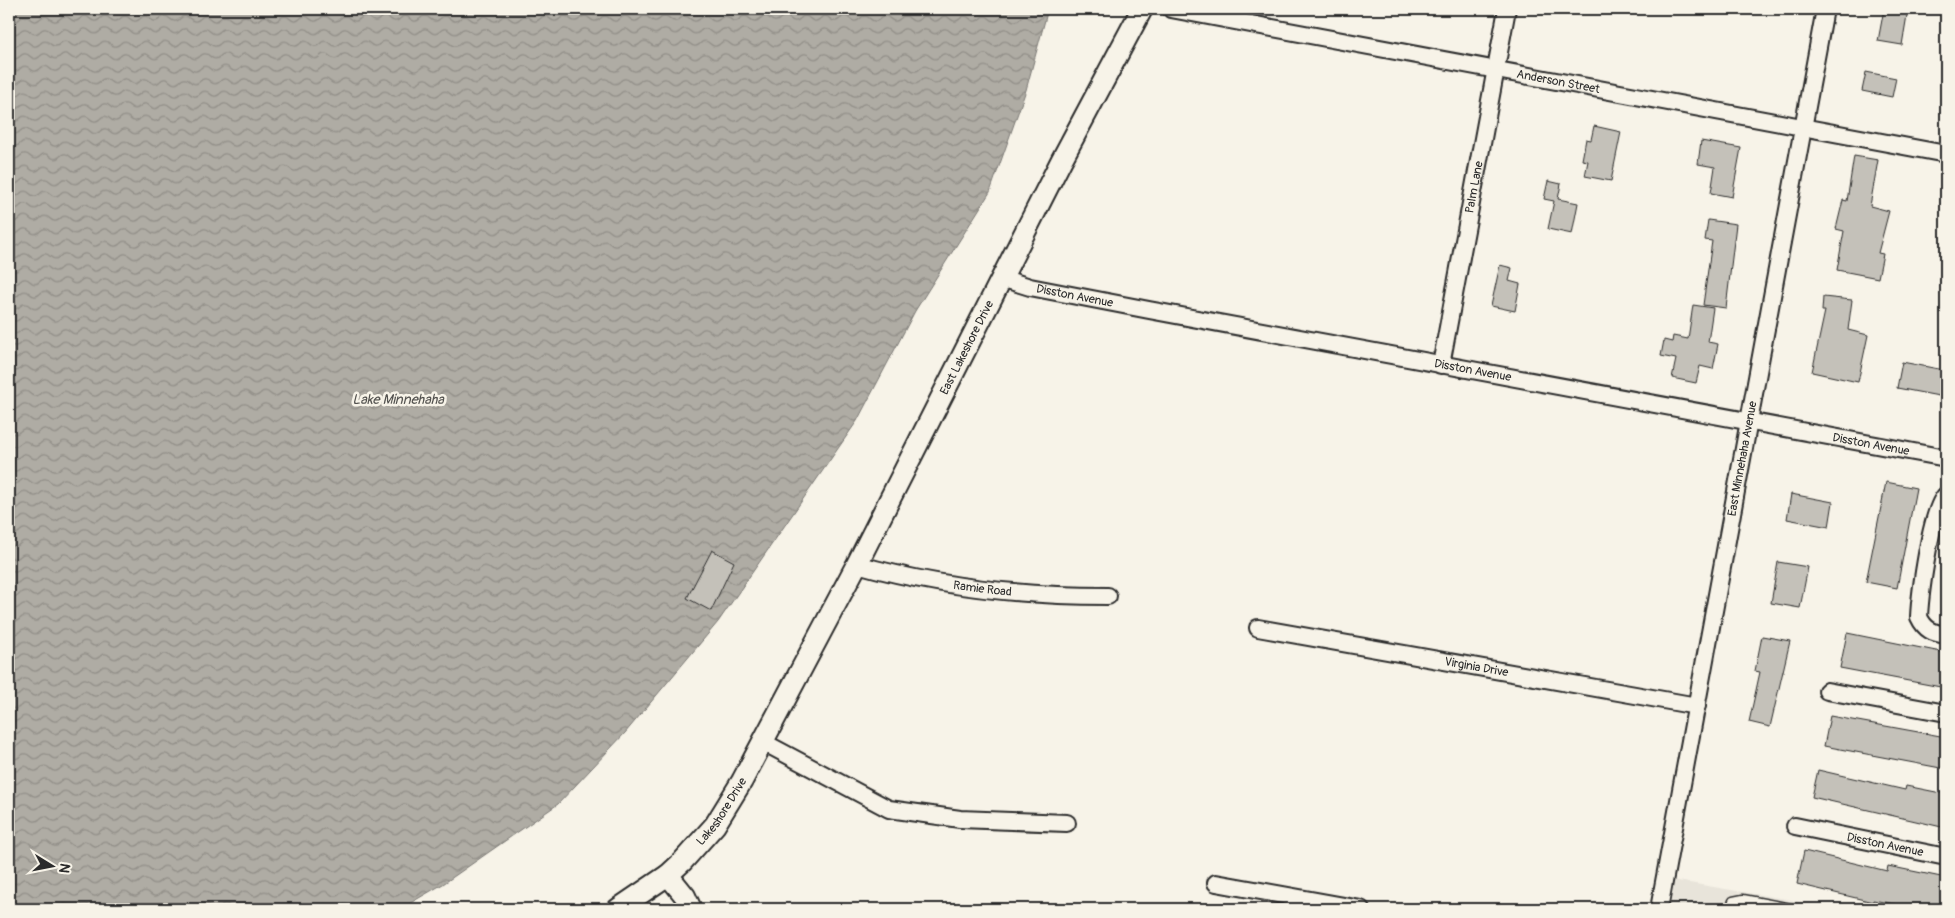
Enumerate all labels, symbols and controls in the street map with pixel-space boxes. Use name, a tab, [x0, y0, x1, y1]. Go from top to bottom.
street label: Anderson Street	[1515, 66, 1601, 97]
street label: Palm Lane	[1462, 160, 1486, 214]
street label: Disston Avenue	[1035, 281, 1115, 310]
street label: East Lakeshore Drive	[936, 298, 997, 397]
street label: Disston Avenue	[1433, 356, 1513, 385]
water label: Lake Minnehaha	[352, 391, 445, 408]
street label: East Minnehaha Avenue	[1724, 400, 1760, 517]
street label: Disston Avenue	[1831, 430, 1911, 459]
street label: Ramie Road	[952, 577, 1012, 599]
street label: Virginia Drive	[1444, 654, 1510, 680]
street label: Lakeshore Drive	[693, 775, 750, 848]
street label: Disston Avenue	[1845, 829, 1925, 860]
north arrow	[28, 840, 78, 890]
text: N	[55, 862, 74, 874]

